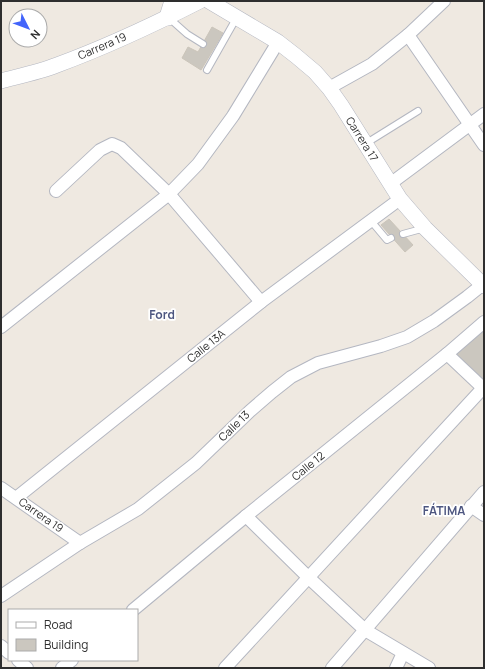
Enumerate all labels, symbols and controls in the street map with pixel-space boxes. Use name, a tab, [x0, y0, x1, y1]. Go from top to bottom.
north arrow	[8, 8, 48, 48]
text: N	[28, 27, 44, 43]
street label: Carrera 19	[75, 29, 129, 62]
street label: Carrera 17	[343, 114, 382, 164]
district label: Ford	[149, 306, 175, 323]
street label: Calle 13A	[183, 326, 228, 366]
street label: Calle 13	[215, 407, 253, 444]
street label: Calle 12	[288, 448, 327, 483]
street label: Carrera 19	[16, 494, 67, 536]
district label: FÁTIMA	[423, 502, 465, 519]
legend	[8, 609, 138, 661]
text: Road	[44, 616, 72, 633]
text: Building	[44, 636, 88, 653]

